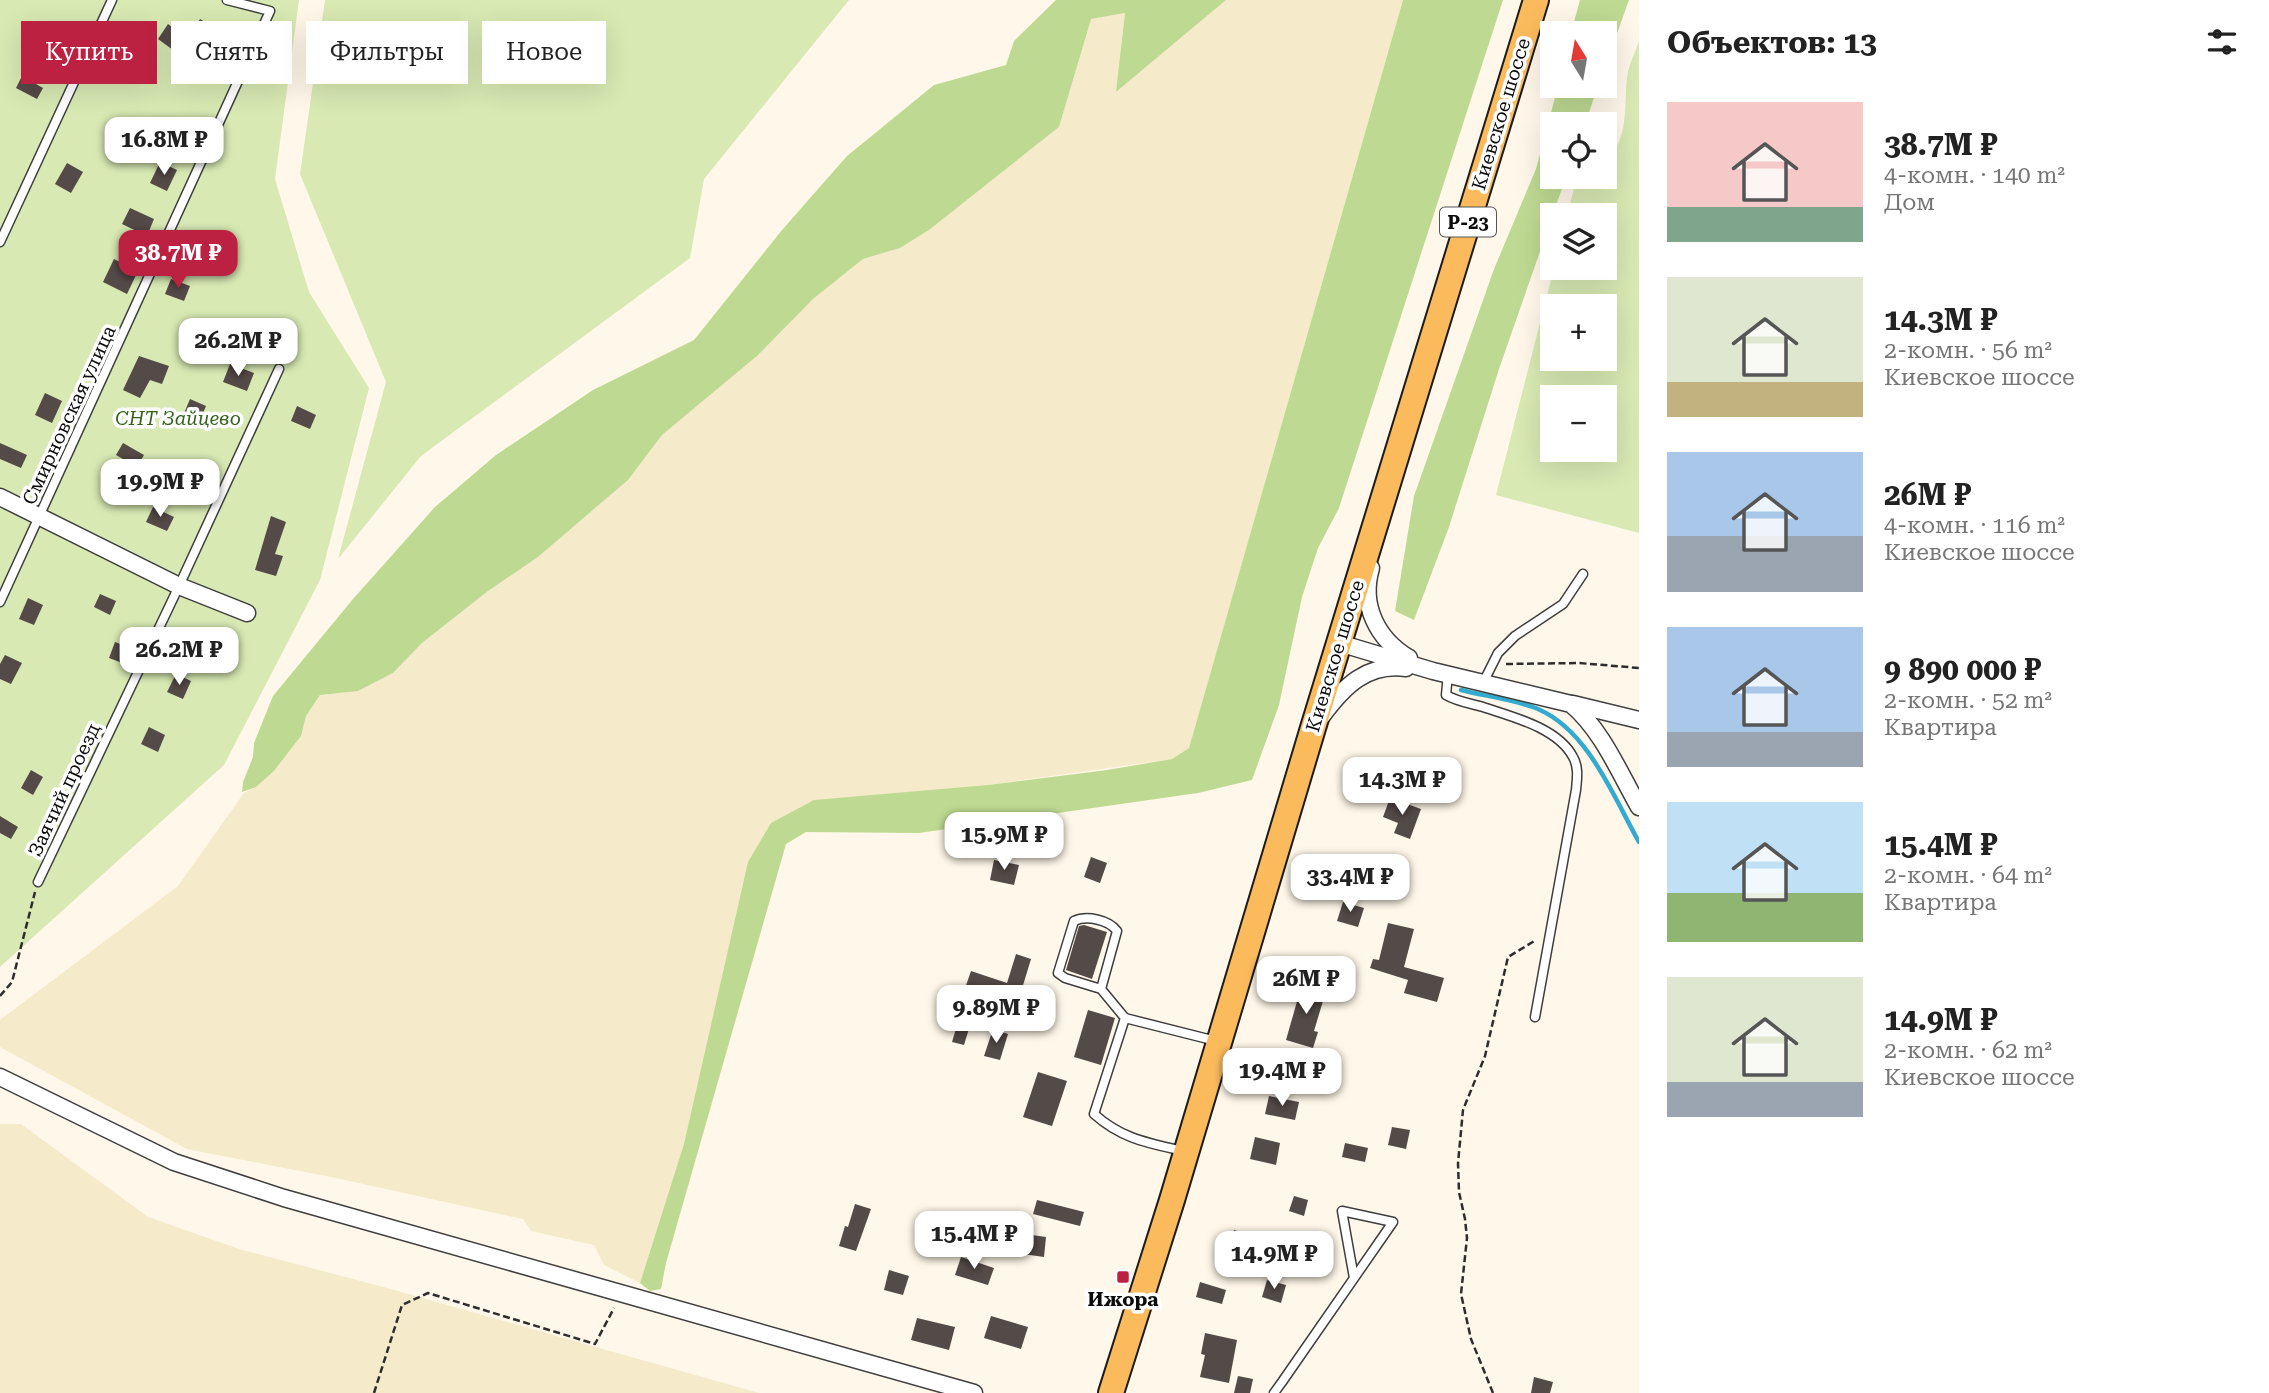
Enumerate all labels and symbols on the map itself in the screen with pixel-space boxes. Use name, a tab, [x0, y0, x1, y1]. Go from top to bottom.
north arrow	[1540, 21, 1617, 98]
street label: Киевское шоссе	[1467, 35, 1535, 193]
pin: 16.8M ₽	[99, 118, 229, 177]
road number: Р-23	[1440, 208, 1496, 236]
pin: 38.7M ₽	[113, 230, 243, 290]
pin: 26.2M ₽	[173, 318, 303, 378]
street label: Смирновская улица	[17, 321, 121, 508]
park label: СНТ Зайцево	[115, 407, 241, 430]
pin: 19.9M ₽	[95, 460, 225, 519]
street label: Киевское шоссе	[1301, 577, 1369, 735]
pin: 26.2M ₽	[114, 628, 244, 687]
street label: Заячий проезд	[23, 720, 105, 860]
pin: 14.3M ₽	[1337, 758, 1467, 817]
pin: 15.9M ₽	[939, 812, 1069, 872]
pin: 33.4M ₽	[1285, 855, 1415, 914]
pin: 26M ₽	[1257, 956, 1355, 1016]
pin: 9.89M ₽	[931, 986, 1061, 1045]
pin: 19.4M ₽	[1217, 1048, 1347, 1108]
pin: 15.4M ₽	[909, 1212, 1039, 1271]
pin: 14.9M ₽	[1209, 1232, 1339, 1291]
marker: Ижора	[1115, 1269, 1131, 1285]
place label: Ижора	[1088, 1288, 1158, 1311]

